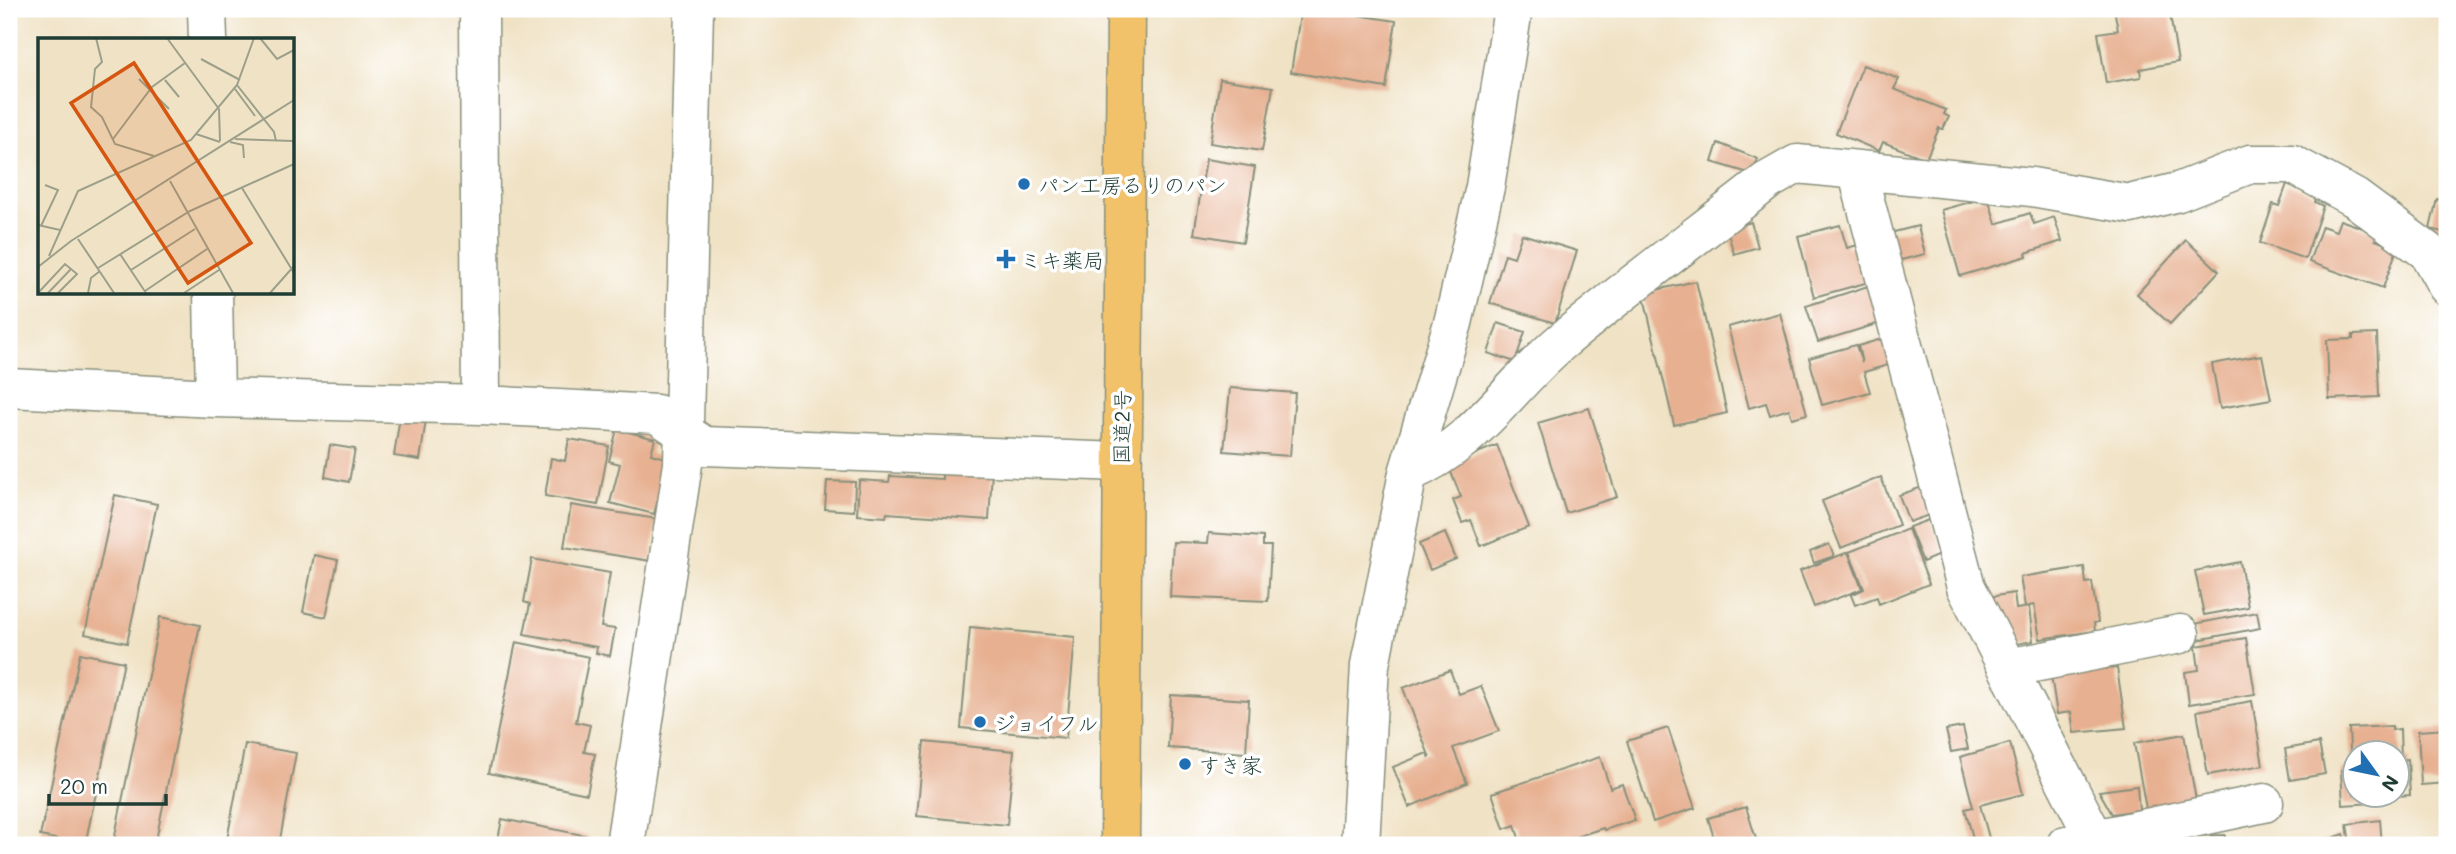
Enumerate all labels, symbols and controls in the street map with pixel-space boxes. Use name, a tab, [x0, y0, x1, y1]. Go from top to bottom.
inset map	[38, 38, 294, 294]
place label: パン工房るりのパン	[1038, 171, 1227, 198]
marker: パン工房るりのパン	[1016, 176, 1032, 192]
place label: ミキ薬局	[1020, 246, 1104, 273]
marker: ミキ薬局	[998, 251, 1014, 267]
street label: 国道2号	[1107, 389, 1135, 465]
place label: ジョイフル	[994, 709, 1098, 736]
marker: ジョイフル	[972, 714, 988, 730]
north arrow	[2340, 738, 2410, 808]
place label: すき家	[1199, 751, 1262, 778]
marker: すき家	[1177, 756, 1193, 772]
scale bar	[49, 763, 166, 807]
text: N	[2376, 771, 2405, 796]
text: 20 m	[60, 772, 108, 799]

